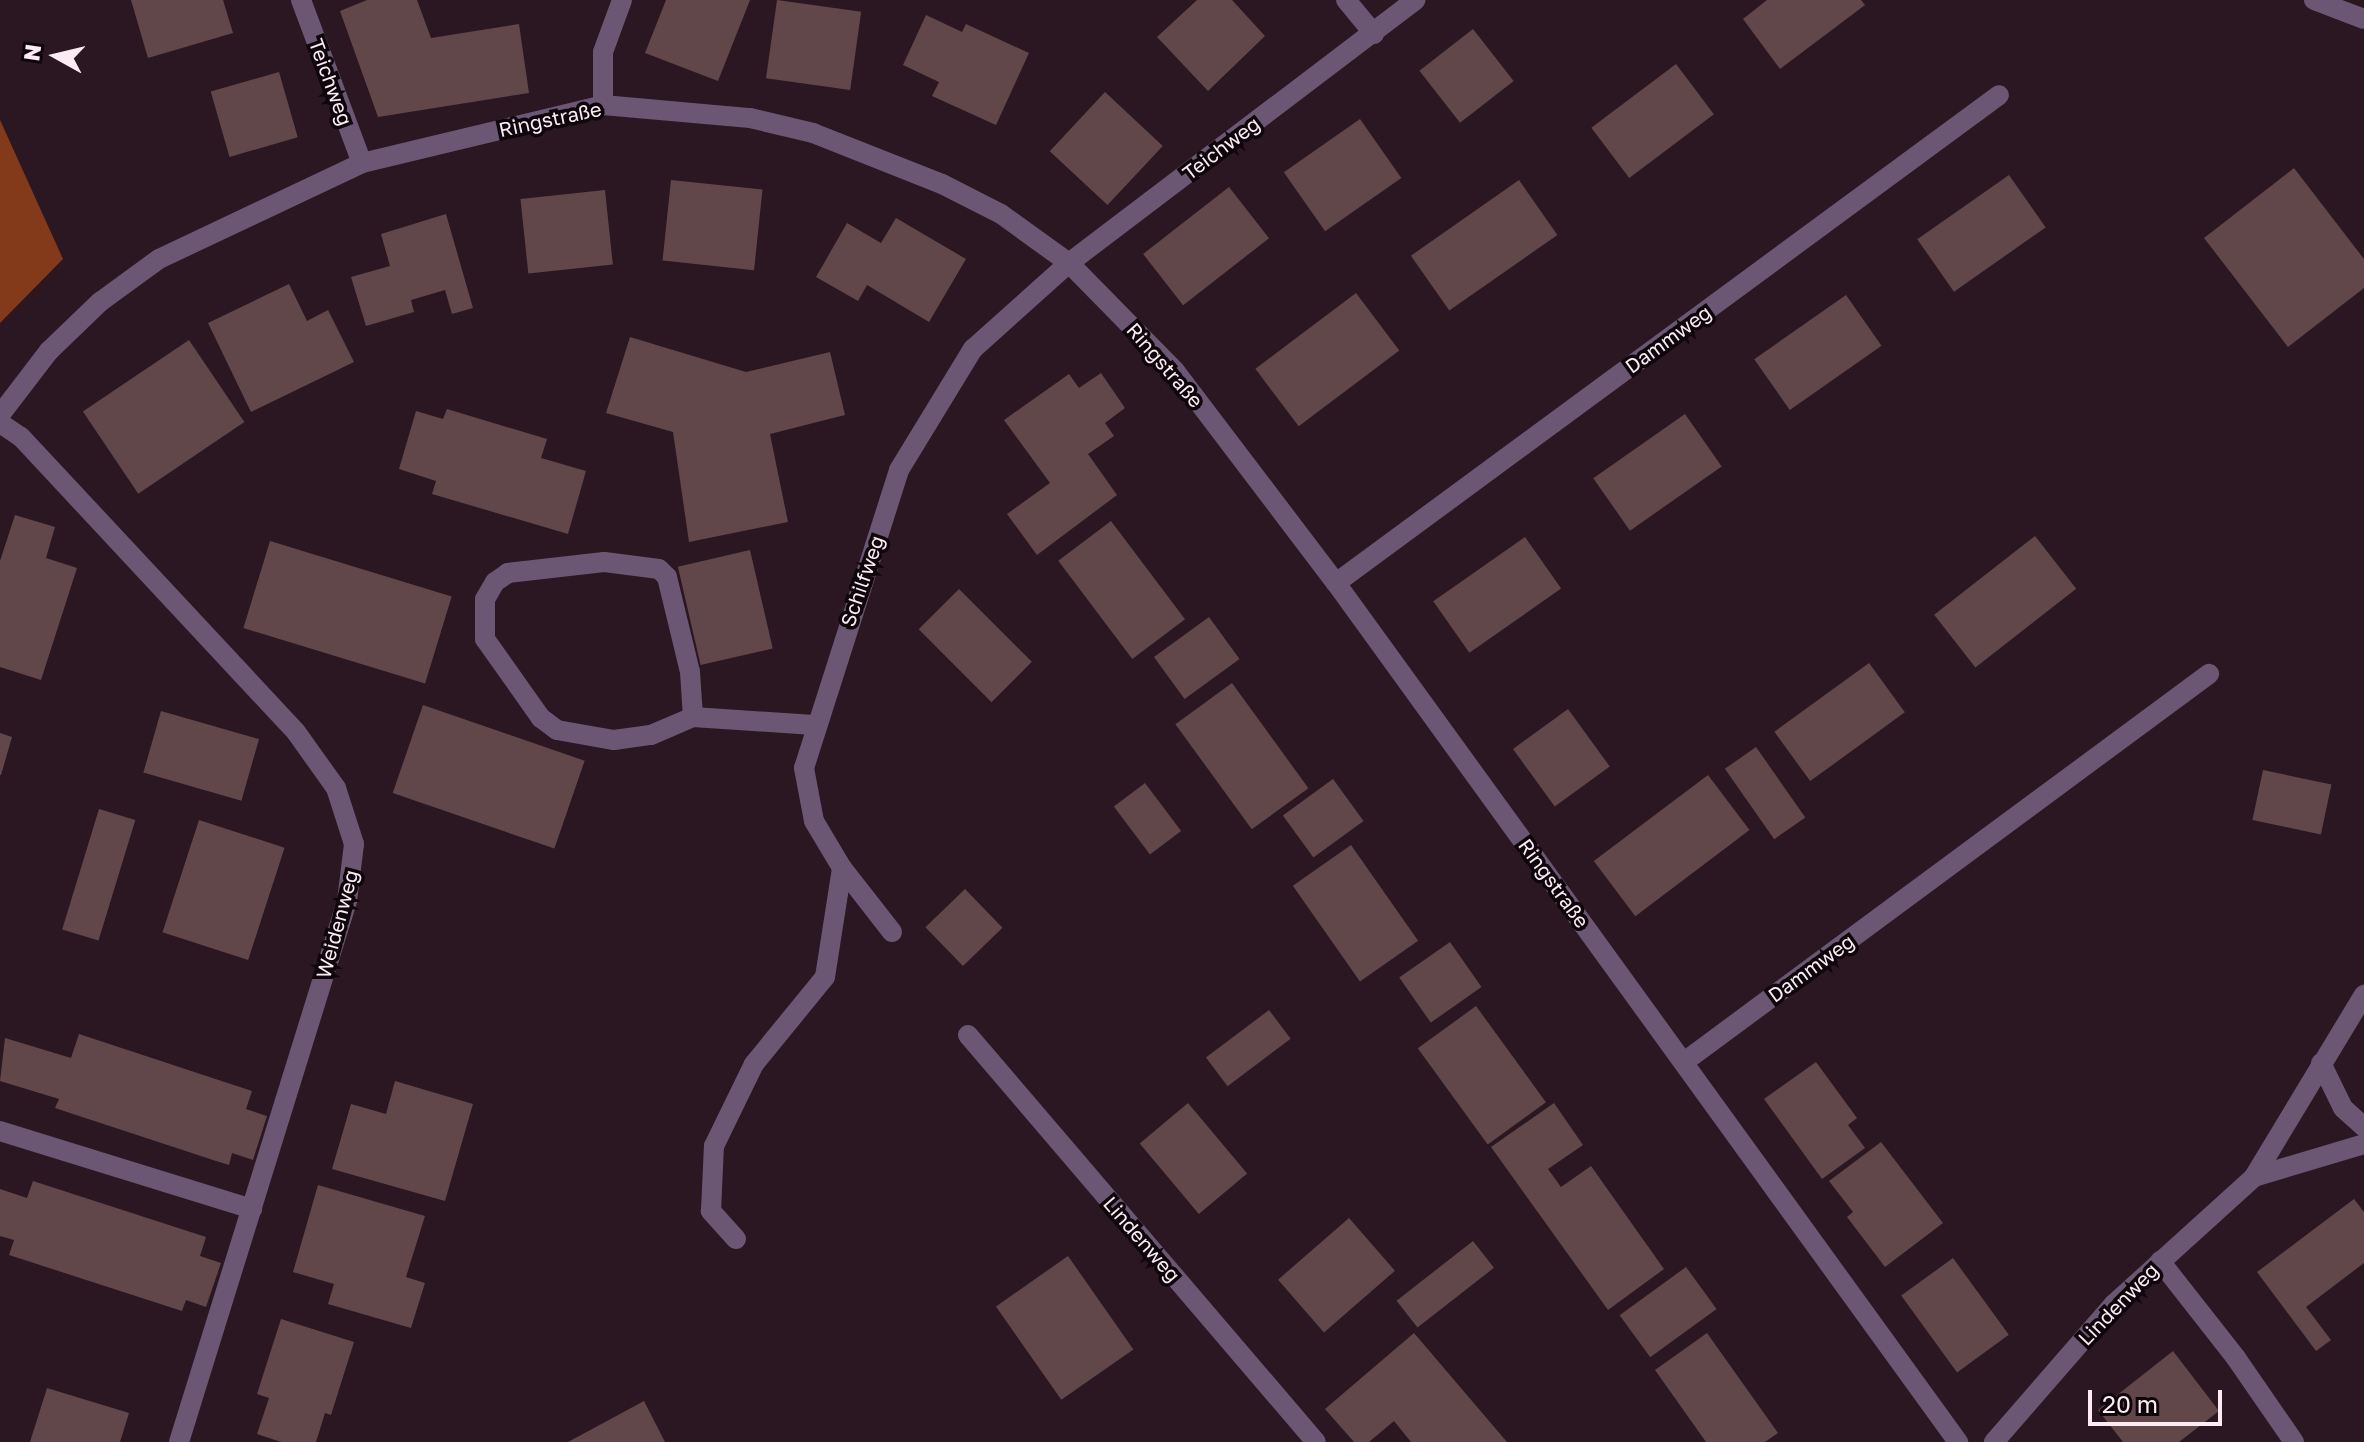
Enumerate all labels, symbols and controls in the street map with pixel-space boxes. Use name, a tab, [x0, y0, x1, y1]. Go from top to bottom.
north arrow	[16, 16, 96, 96]
street label: Teichweg	[304, 35, 358, 129]
text: N	[17, 42, 46, 63]
street label: Ringstraße	[497, 96, 603, 142]
street label: Teichweg	[1178, 111, 1264, 185]
street label: Dammweg	[1620, 300, 1716, 378]
street label: Ringstraße	[1122, 318, 1208, 412]
street label: Schilfweg	[835, 532, 889, 630]
street label: Ringstraße	[1514, 834, 1594, 932]
street label: Weidenweg	[311, 867, 363, 981]
street label: Dammweg	[1763, 929, 1859, 1007]
street label: Lindenweg	[1099, 1192, 1185, 1286]
street label: Lindenweg	[2073, 1258, 2163, 1350]
scale bar	[2092, 1374, 2226, 1424]
text: 20 m	[2102, 1389, 2158, 1418]

